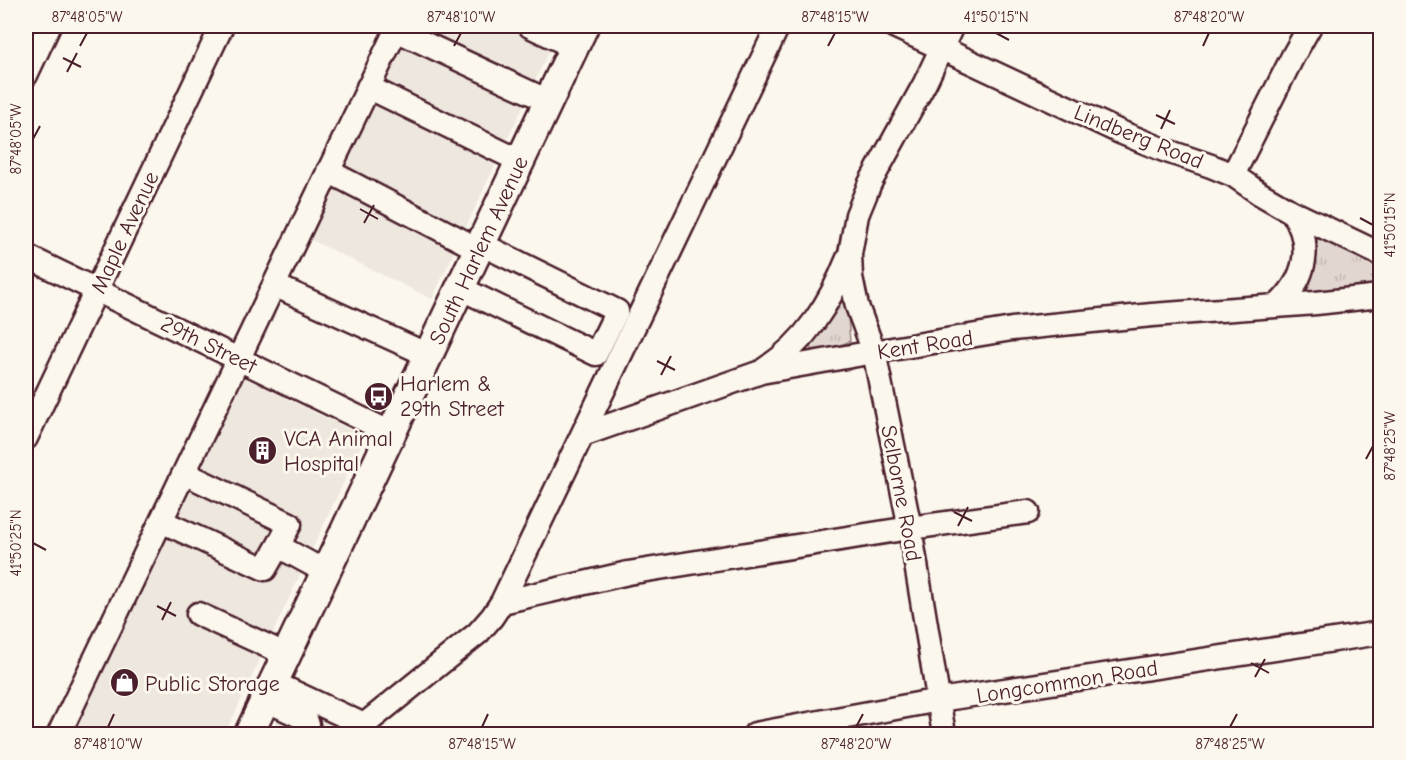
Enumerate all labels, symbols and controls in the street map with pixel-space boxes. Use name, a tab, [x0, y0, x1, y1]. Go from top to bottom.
text: 87°48'05"W	[52, 8, 122, 26]
text: 87°48'10"W	[427, 8, 495, 26]
text: 87°48'15"W	[801, 8, 869, 26]
text: 41°50'15"N	[963, 8, 1029, 26]
text: 87°48'20"W	[1174, 8, 1244, 26]
street label: Lindberg Road	[1070, 99, 1207, 175]
text: 87°48'05"W	[7, 104, 25, 174]
street label: South Harlem Avenue	[424, 152, 534, 349]
street label: Maple Avenue	[85, 167, 165, 298]
text: 41°50'15"N	[1381, 192, 1399, 258]
street label: 29th Street	[156, 310, 261, 380]
street label: Kent Road	[875, 325, 975, 365]
place label: Harlem & 29th Street	[400, 371, 504, 422]
bus stop icon: Harlem & 29th Street	[363, 380, 395, 412]
text: 87°48'25"W	[1381, 411, 1399, 481]
street label: Selborne Road	[875, 423, 927, 563]
place label: VCA Animal Hospital	[284, 426, 393, 477]
building icon: VCA Animal Hospital	[247, 435, 279, 467]
text: 41°50'25"N	[7, 509, 25, 577]
street label: Longcommon Road	[975, 655, 1160, 709]
shop icon: Public Storage	[108, 667, 140, 699]
place label: Public Storage	[145, 671, 280, 697]
text: 87°48'10"W	[74, 735, 142, 753]
text: 87°48'15"W	[448, 735, 516, 753]
text: 87°48'20"W	[821, 735, 891, 753]
text: 87°48'25"W	[1195, 735, 1265, 753]

